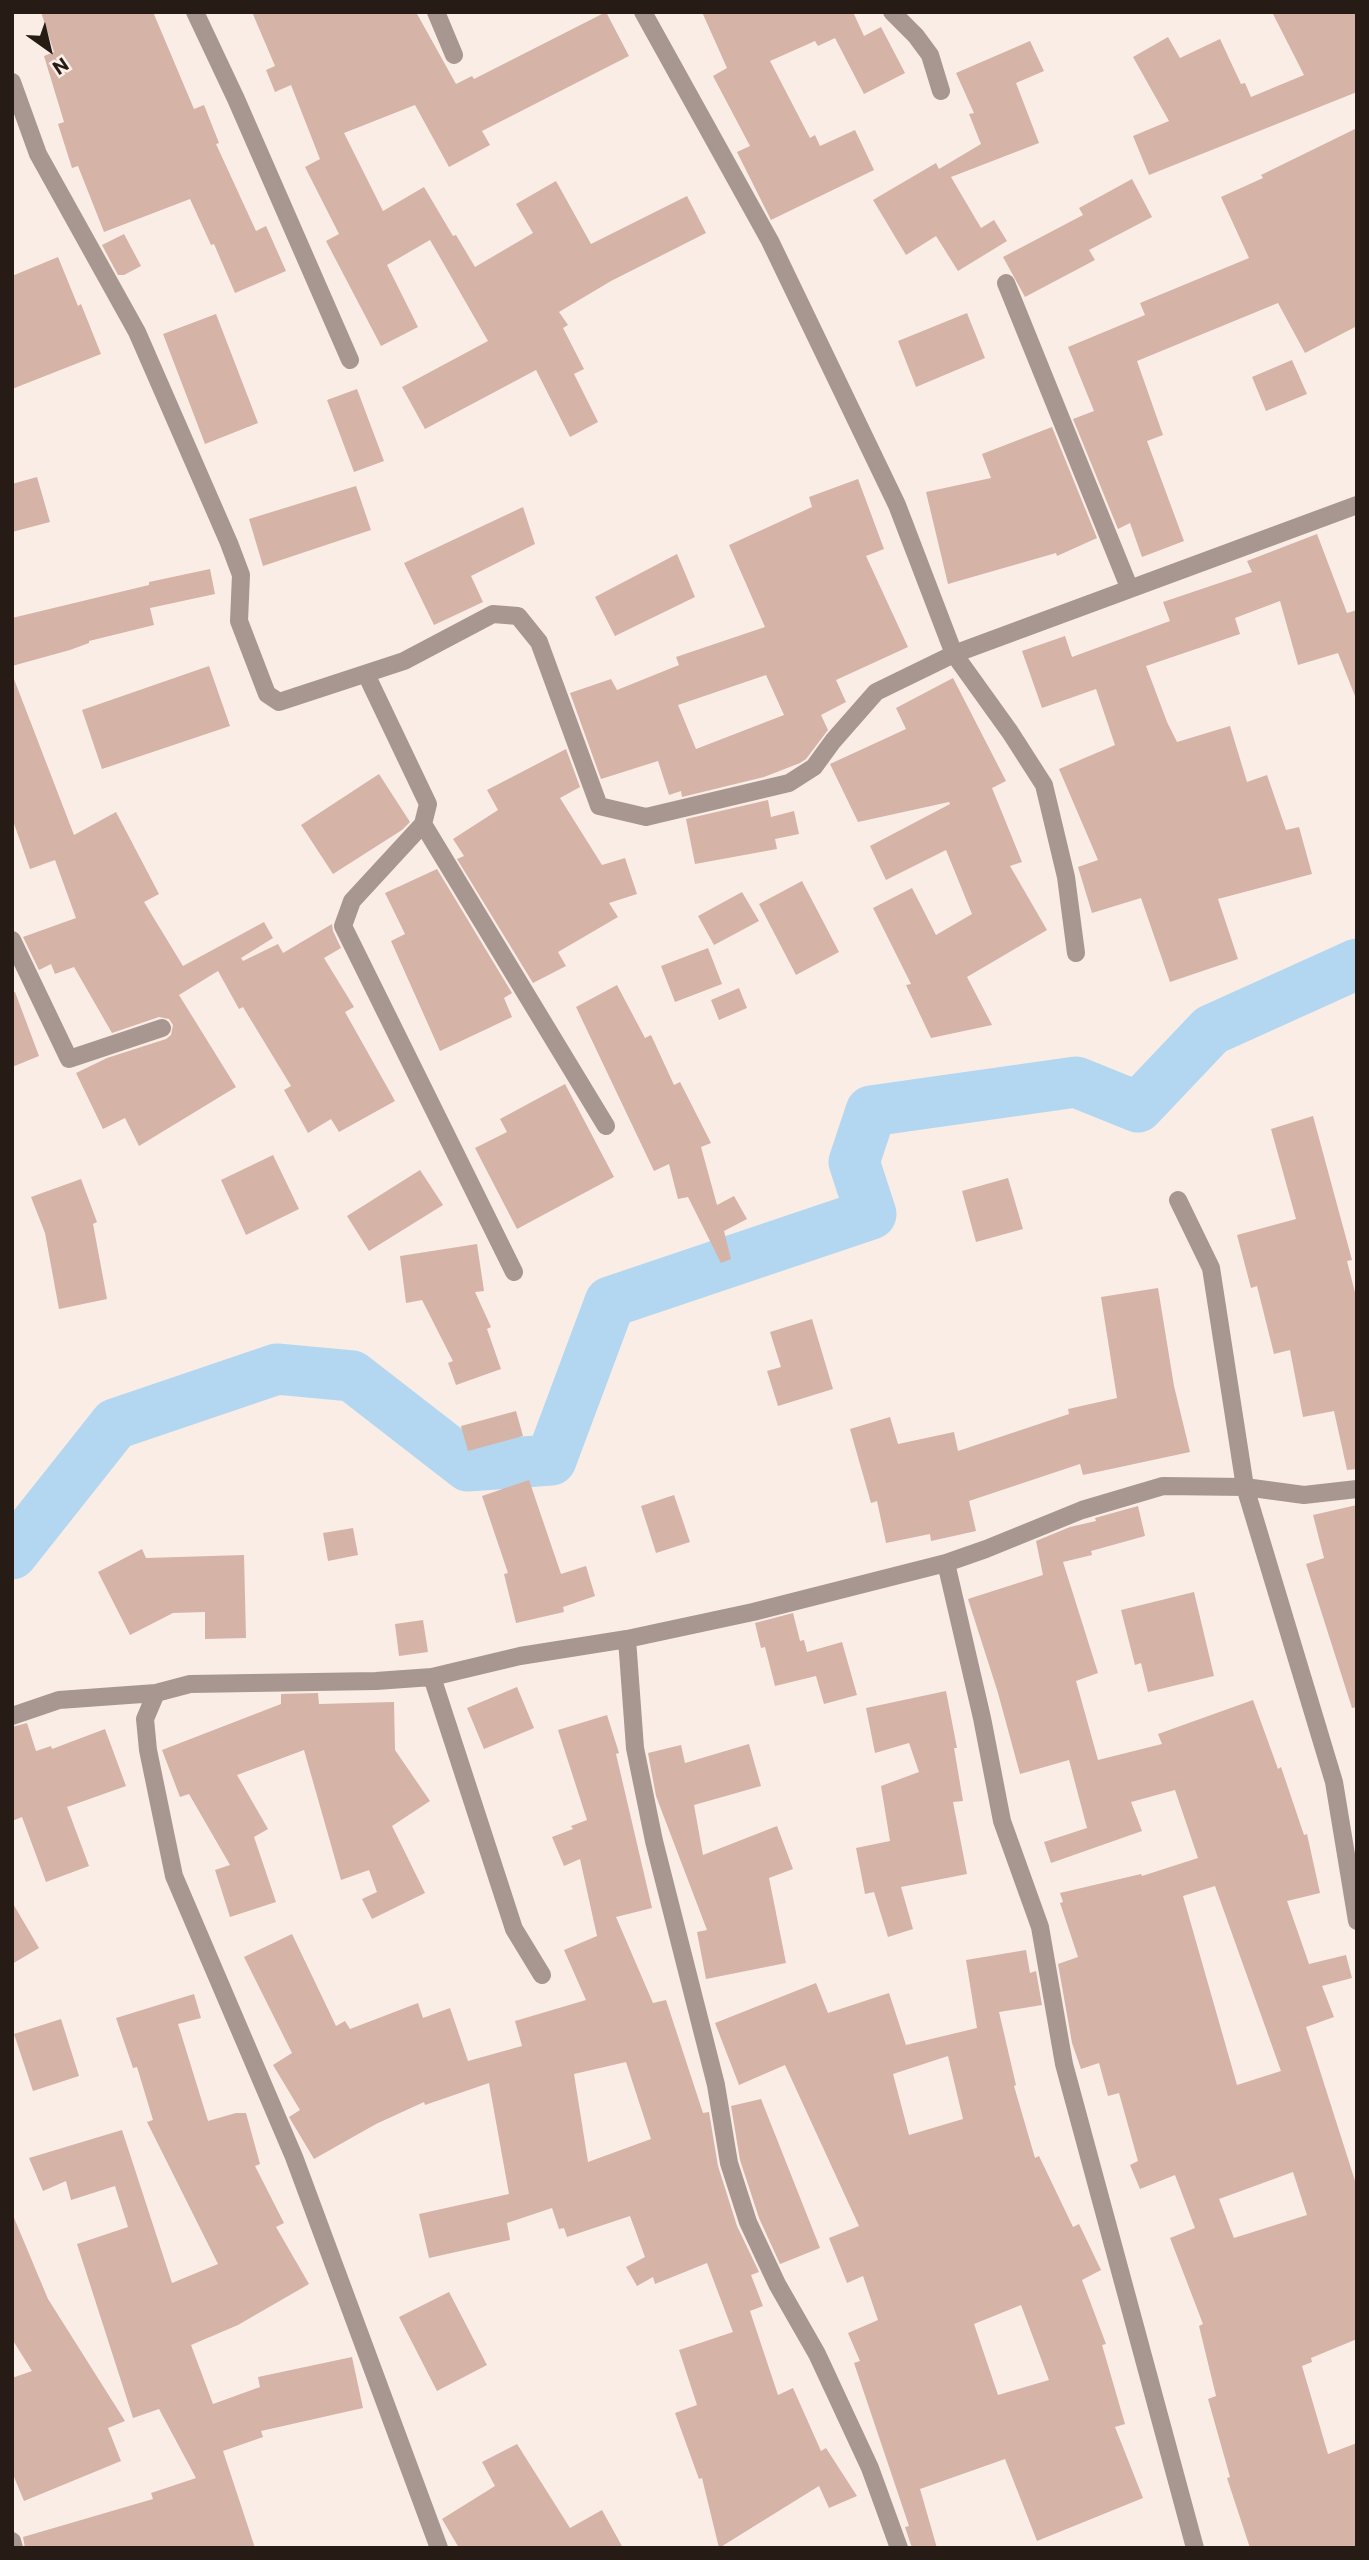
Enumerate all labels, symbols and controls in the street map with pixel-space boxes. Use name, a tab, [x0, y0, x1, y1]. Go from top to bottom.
north arrow	[14, 14, 84, 84]
text: N	[49, 53, 73, 80]

